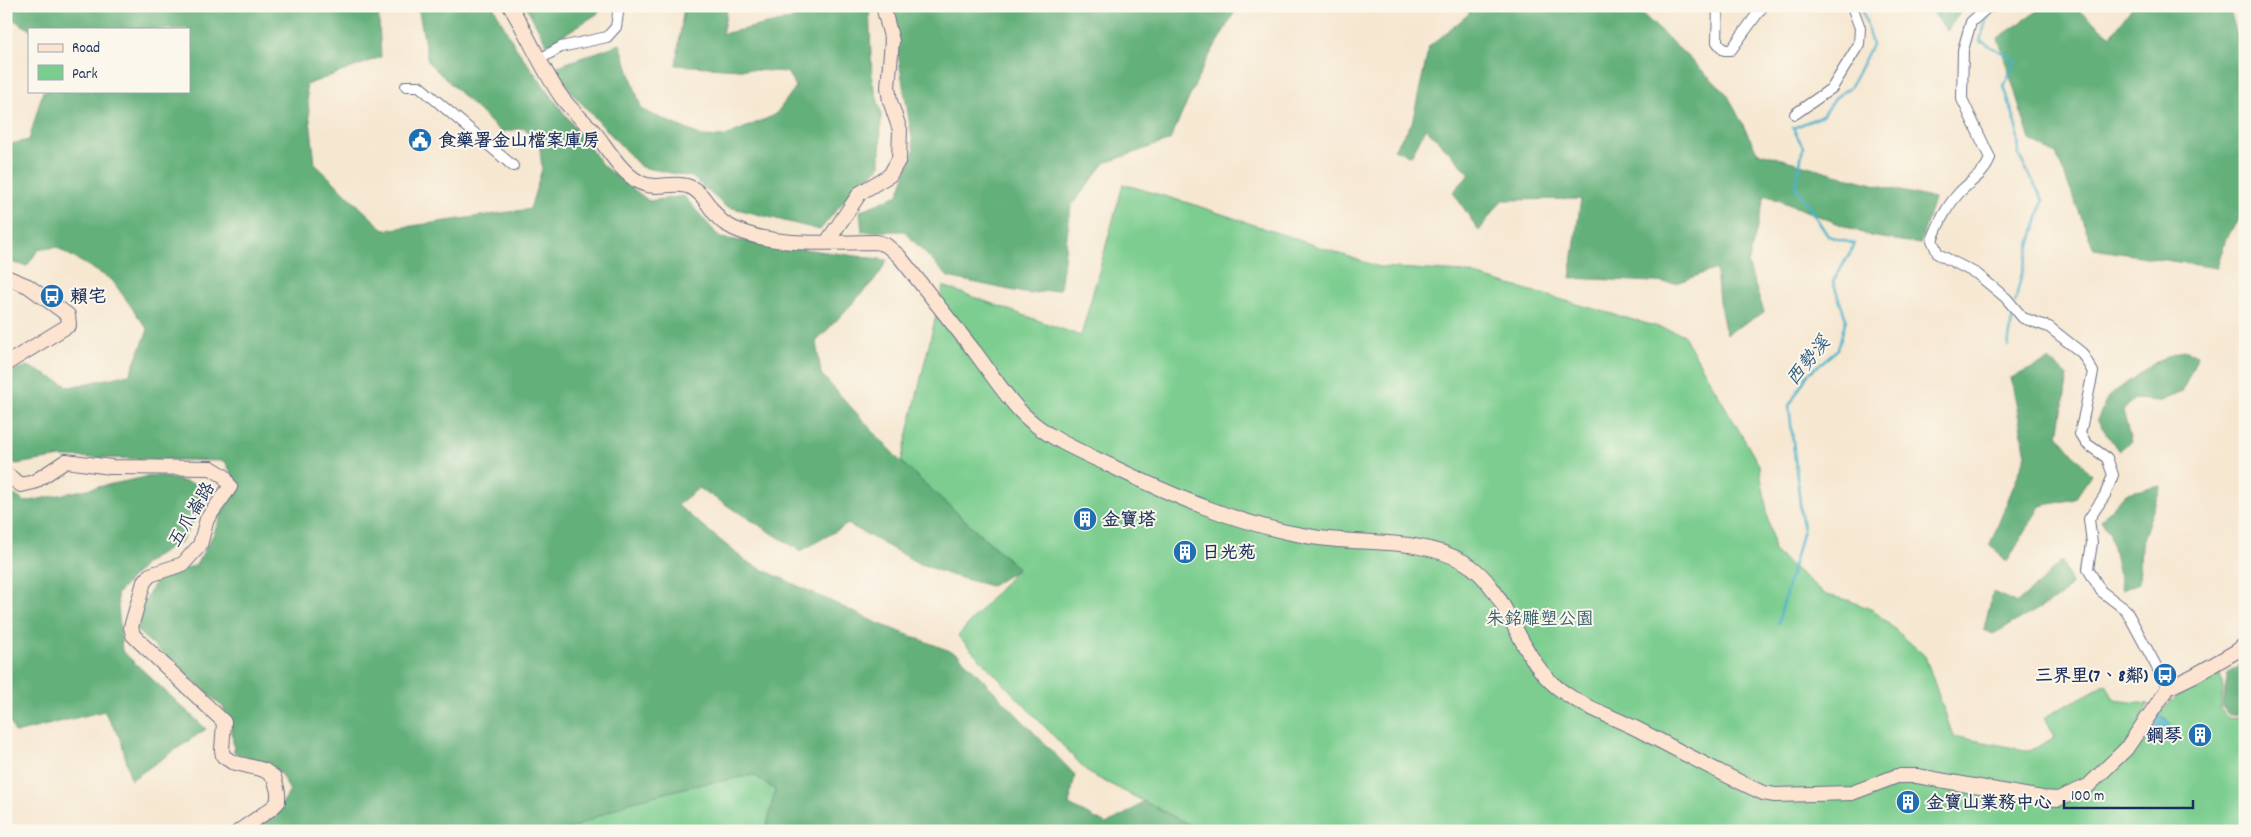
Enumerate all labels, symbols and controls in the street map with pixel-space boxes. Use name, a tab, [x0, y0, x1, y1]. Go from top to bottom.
legend	[28, 28, 190, 92]
text: Road	[72, 38, 100, 60]
text: Park	[72, 64, 98, 86]
public building icon: 食藥署金山檔案庫房	[407, 127, 433, 153]
place label: 食藥署金山檔案庫房	[438, 130, 600, 155]
bus stop icon: 賴宅	[39, 283, 65, 309]
place label: 賴宅	[70, 286, 106, 311]
water label: 西勢溪	[1781, 331, 1839, 393]
street label: 五爪崙路	[164, 478, 222, 553]
building icon: 金寶塔	[1072, 506, 1098, 532]
place label: 金寶塔	[1102, 509, 1156, 534]
building icon: 日光苑	[1172, 539, 1198, 565]
place label: 日光苑	[1202, 542, 1256, 567]
park label: 朱銘雕塑公園	[1486, 608, 1594, 633]
bus stop icon: 三界里(7、8鄰)	[2152, 662, 2178, 688]
place label: 三界里(7、8鄰)	[2035, 665, 2148, 690]
building icon: 鋼琴	[2187, 722, 2213, 748]
place label: 鋼琴	[2146, 725, 2182, 750]
scale bar	[2064, 777, 2192, 809]
text: 100 m	[2071, 786, 2104, 808]
building icon: 金寶山業務中心	[1895, 789, 1921, 815]
place label: 金寶山業務中心	[1926, 792, 2052, 817]

